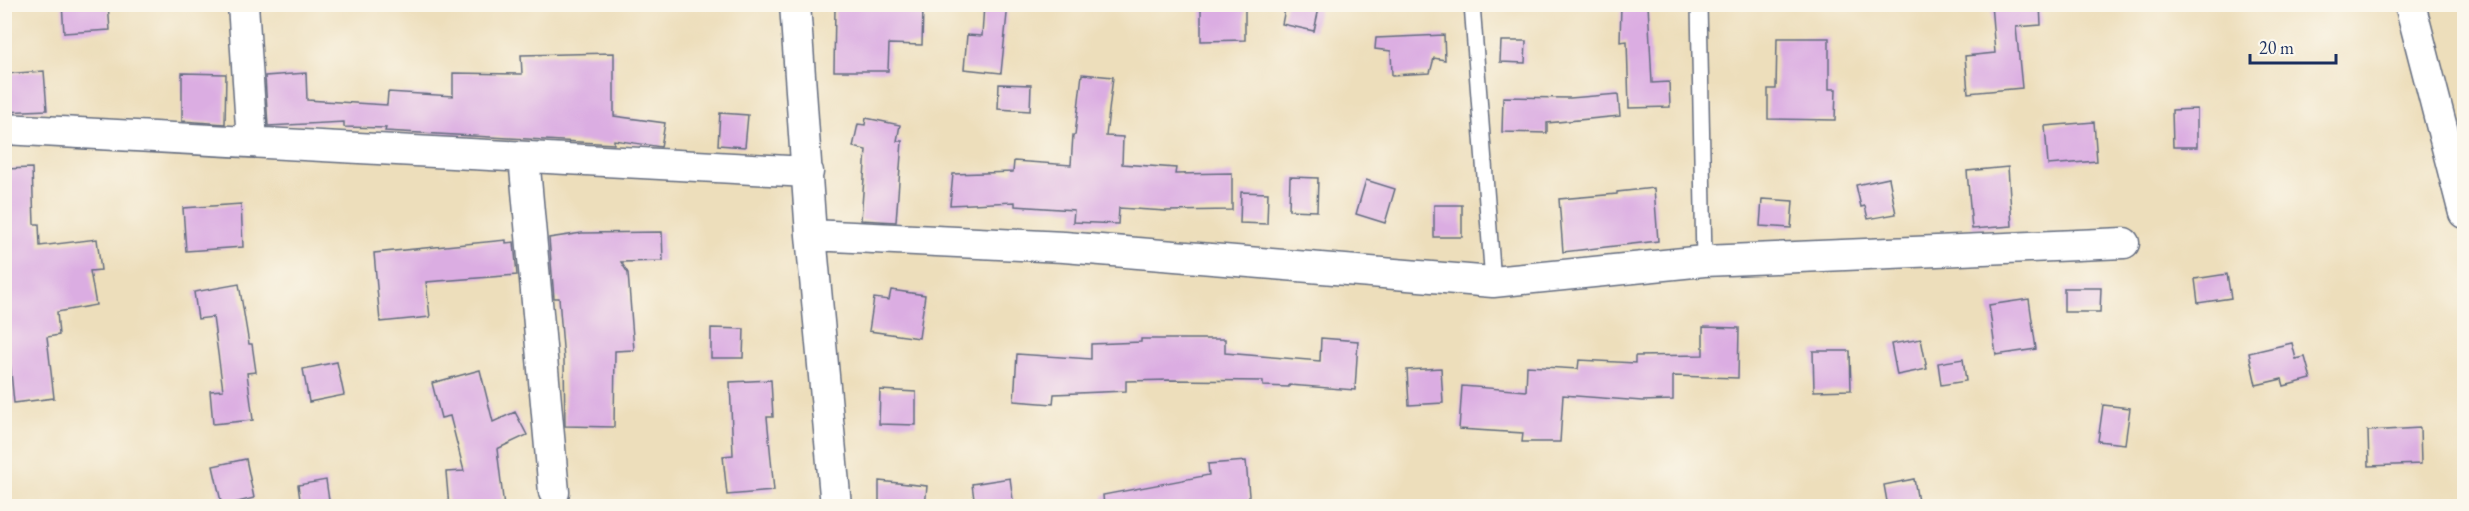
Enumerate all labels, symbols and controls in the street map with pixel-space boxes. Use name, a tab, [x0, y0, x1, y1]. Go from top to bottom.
scale bar	[2250, 27, 2336, 65]
text: 20 m	[2259, 36, 2294, 59]

